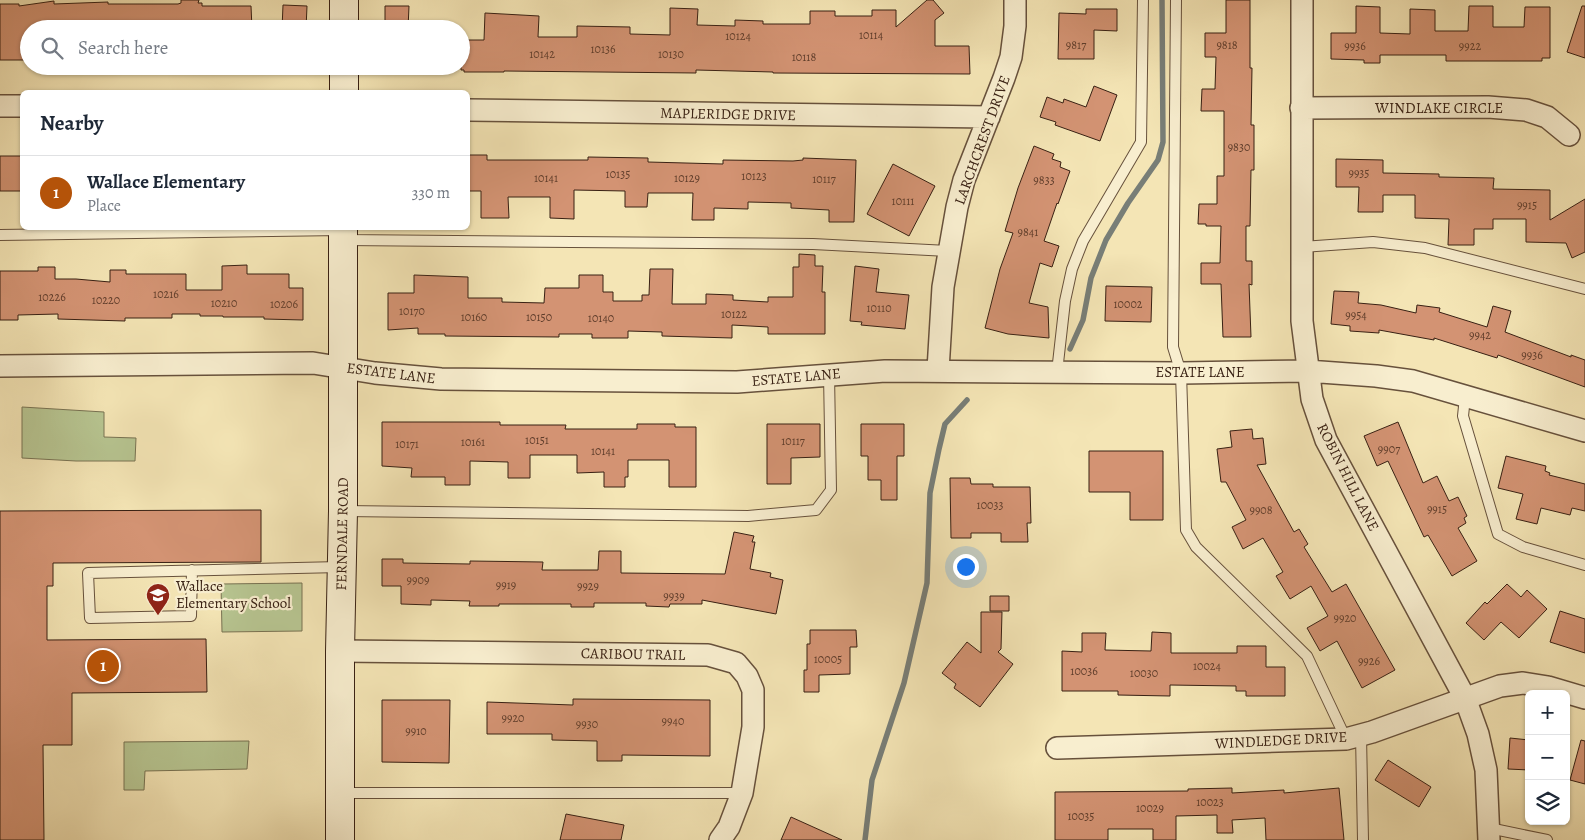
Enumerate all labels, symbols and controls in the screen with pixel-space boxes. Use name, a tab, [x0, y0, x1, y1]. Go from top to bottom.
search box	[20, 20, 470, 75]
house number: 10114	[859, 27, 884, 43]
house number: 10124	[725, 28, 751, 44]
icon: search	[38, 34, 66, 62]
text: Search here	[78, 35, 168, 61]
house number: 9817	[1066, 37, 1087, 53]
house number: 9818	[1216, 37, 1238, 53]
house number: 9936	[1344, 38, 1366, 54]
house number: 9922	[1459, 38, 1481, 54]
house number: 10136	[590, 41, 616, 57]
house number: 10142	[529, 46, 555, 62]
house number: 10130	[658, 46, 684, 62]
house number: 10118	[792, 49, 816, 65]
street label: LARCHCREST DRIVE	[949, 73, 1015, 207]
street label: WINDLAKE CIRCLE	[1374, 98, 1503, 118]
street label: MAPLERIDGE DRIVE	[660, 103, 796, 125]
text: Nearby	[40, 109, 103, 137]
house number: 9830	[1228, 139, 1250, 155]
house number: 9935	[1348, 165, 1370, 181]
house number: 10135	[606, 166, 630, 182]
house number: 10123	[741, 168, 767, 184]
text: Wallace Elementary	[87, 169, 245, 195]
house number: 10141	[534, 170, 558, 186]
house number: 10129	[674, 170, 700, 186]
house number: 10117	[812, 171, 837, 187]
house number: 9833	[1033, 172, 1055, 188]
text: 1	[53, 182, 59, 204]
text: 330 m	[412, 182, 450, 204]
house number: 10111	[892, 193, 914, 209]
text: Place	[87, 195, 121, 217]
house number: 9915	[1517, 197, 1537, 213]
house number: 9841	[1018, 224, 1038, 240]
house number: 10216	[153, 286, 179, 302]
house number: 10226	[38, 289, 66, 305]
house number: 10220	[92, 292, 120, 308]
house number: 10210	[211, 295, 237, 311]
house number: 10206	[270, 296, 299, 312]
house number: 10002	[1114, 296, 1143, 312]
house number: 10110	[866, 300, 892, 316]
house number: 10170	[399, 303, 425, 319]
house number: 10122	[721, 306, 747, 322]
house number: 9954	[1345, 307, 1367, 323]
house number: 10160	[461, 309, 487, 325]
house number: 10150	[526, 309, 552, 325]
house number: 10140	[588, 310, 614, 326]
house number: 9942	[1469, 327, 1491, 343]
house number: 9936	[1521, 347, 1543, 363]
street label: ESTATE LANE	[345, 358, 437, 388]
street label: ESTATE LANE	[1155, 362, 1245, 382]
street label: ESTATE LANE	[751, 363, 841, 391]
street label: ROBIN HILL LANE	[1312, 420, 1384, 534]
house number: 10151	[525, 432, 549, 448]
house number: 10117	[781, 433, 806, 449]
house number: 10161	[461, 434, 485, 450]
house number: 10171	[395, 436, 419, 452]
house number: 9907	[1378, 441, 1401, 457]
house number: 10141	[591, 443, 615, 459]
street label: FERNDALE ROAD	[331, 477, 353, 591]
house number: 10033	[977, 497, 1003, 513]
house number: 9915	[1427, 501, 1447, 517]
house number: 9908	[1249, 502, 1273, 518]
your location	[953, 554, 979, 580]
house number: 9909	[407, 572, 429, 588]
place label: Wallace Elementary School	[175, 576, 291, 613]
house number: 9919	[496, 577, 516, 593]
house number: 9929	[577, 578, 599, 594]
school or university icon: Wallace Elementary School	[145, 582, 171, 616]
house number: 9939	[663, 588, 685, 604]
house number: 9920	[1333, 610, 1357, 626]
street label: CARIBOU TRAIL	[581, 643, 686, 665]
pin: 1	[87, 647, 119, 685]
house number: 10005	[814, 651, 842, 667]
house number: 9926	[1358, 653, 1381, 669]
house number: 10024	[1193, 658, 1222, 674]
house number: 10036	[1070, 663, 1098, 679]
house number: 10030	[1130, 665, 1158, 681]
map controls	[1525, 690, 1570, 825]
button: +	[1525, 690, 1570, 735]
house number: 9920	[501, 710, 525, 726]
house number: 9940	[662, 713, 684, 729]
house number: 9930	[576, 716, 598, 732]
house number: 9910	[405, 723, 427, 739]
street label: WINDLEDGE DRIVE	[1213, 727, 1348, 754]
button: −	[1525, 735, 1570, 780]
button: layers	[1525, 780, 1570, 825]
house number: 10023	[1196, 794, 1224, 810]
house number: 10029	[1136, 800, 1164, 816]
house number: 10035	[1067, 808, 1095, 824]

